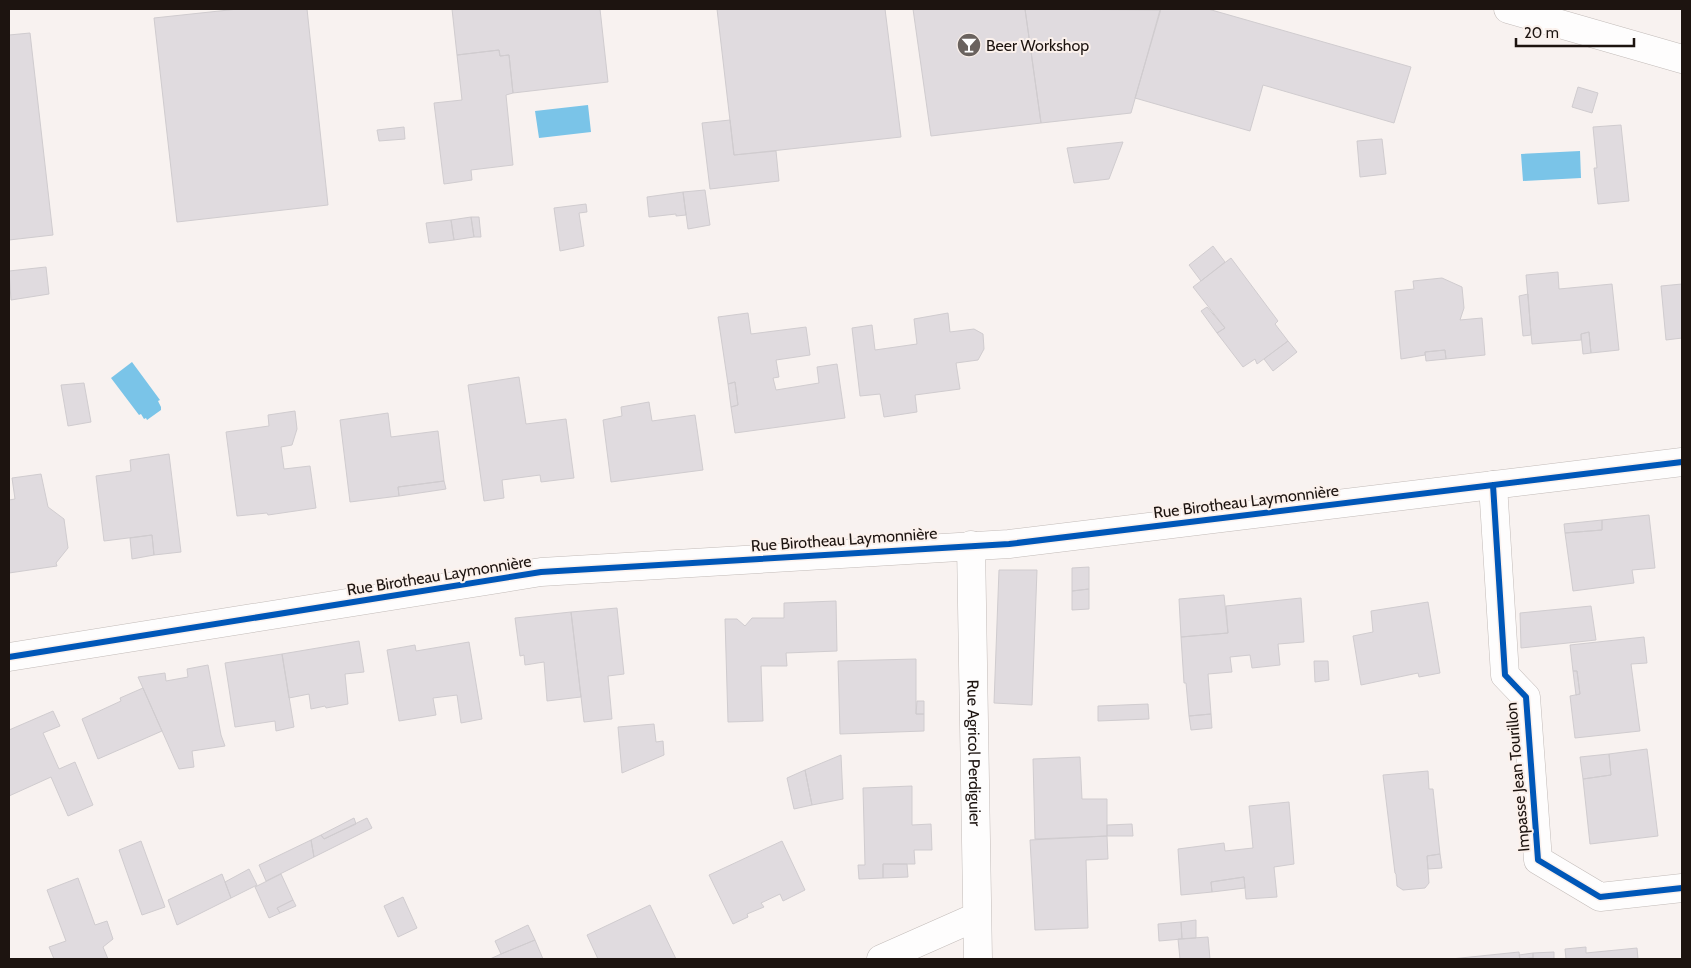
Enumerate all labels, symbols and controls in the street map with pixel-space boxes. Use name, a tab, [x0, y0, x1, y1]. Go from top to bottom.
scale bar	[1516, 15, 1634, 47]
text: 20 m	[1524, 24, 1559, 42]
bar icon: Beer Workshop	[956, 32, 982, 58]
place label: Beer Workshop	[986, 36, 1089, 55]
street label: Rue Birotheau Laymonnière	[1152, 481, 1340, 522]
street label: Rue Birotheau Laymonnière	[750, 524, 938, 555]
street label: Rue Birotheau Laymonnière	[345, 552, 533, 599]
street label: Rue Agricol Perdiguier	[963, 680, 985, 827]
street label: Impasse Jean Tourillon	[1501, 701, 1533, 852]

